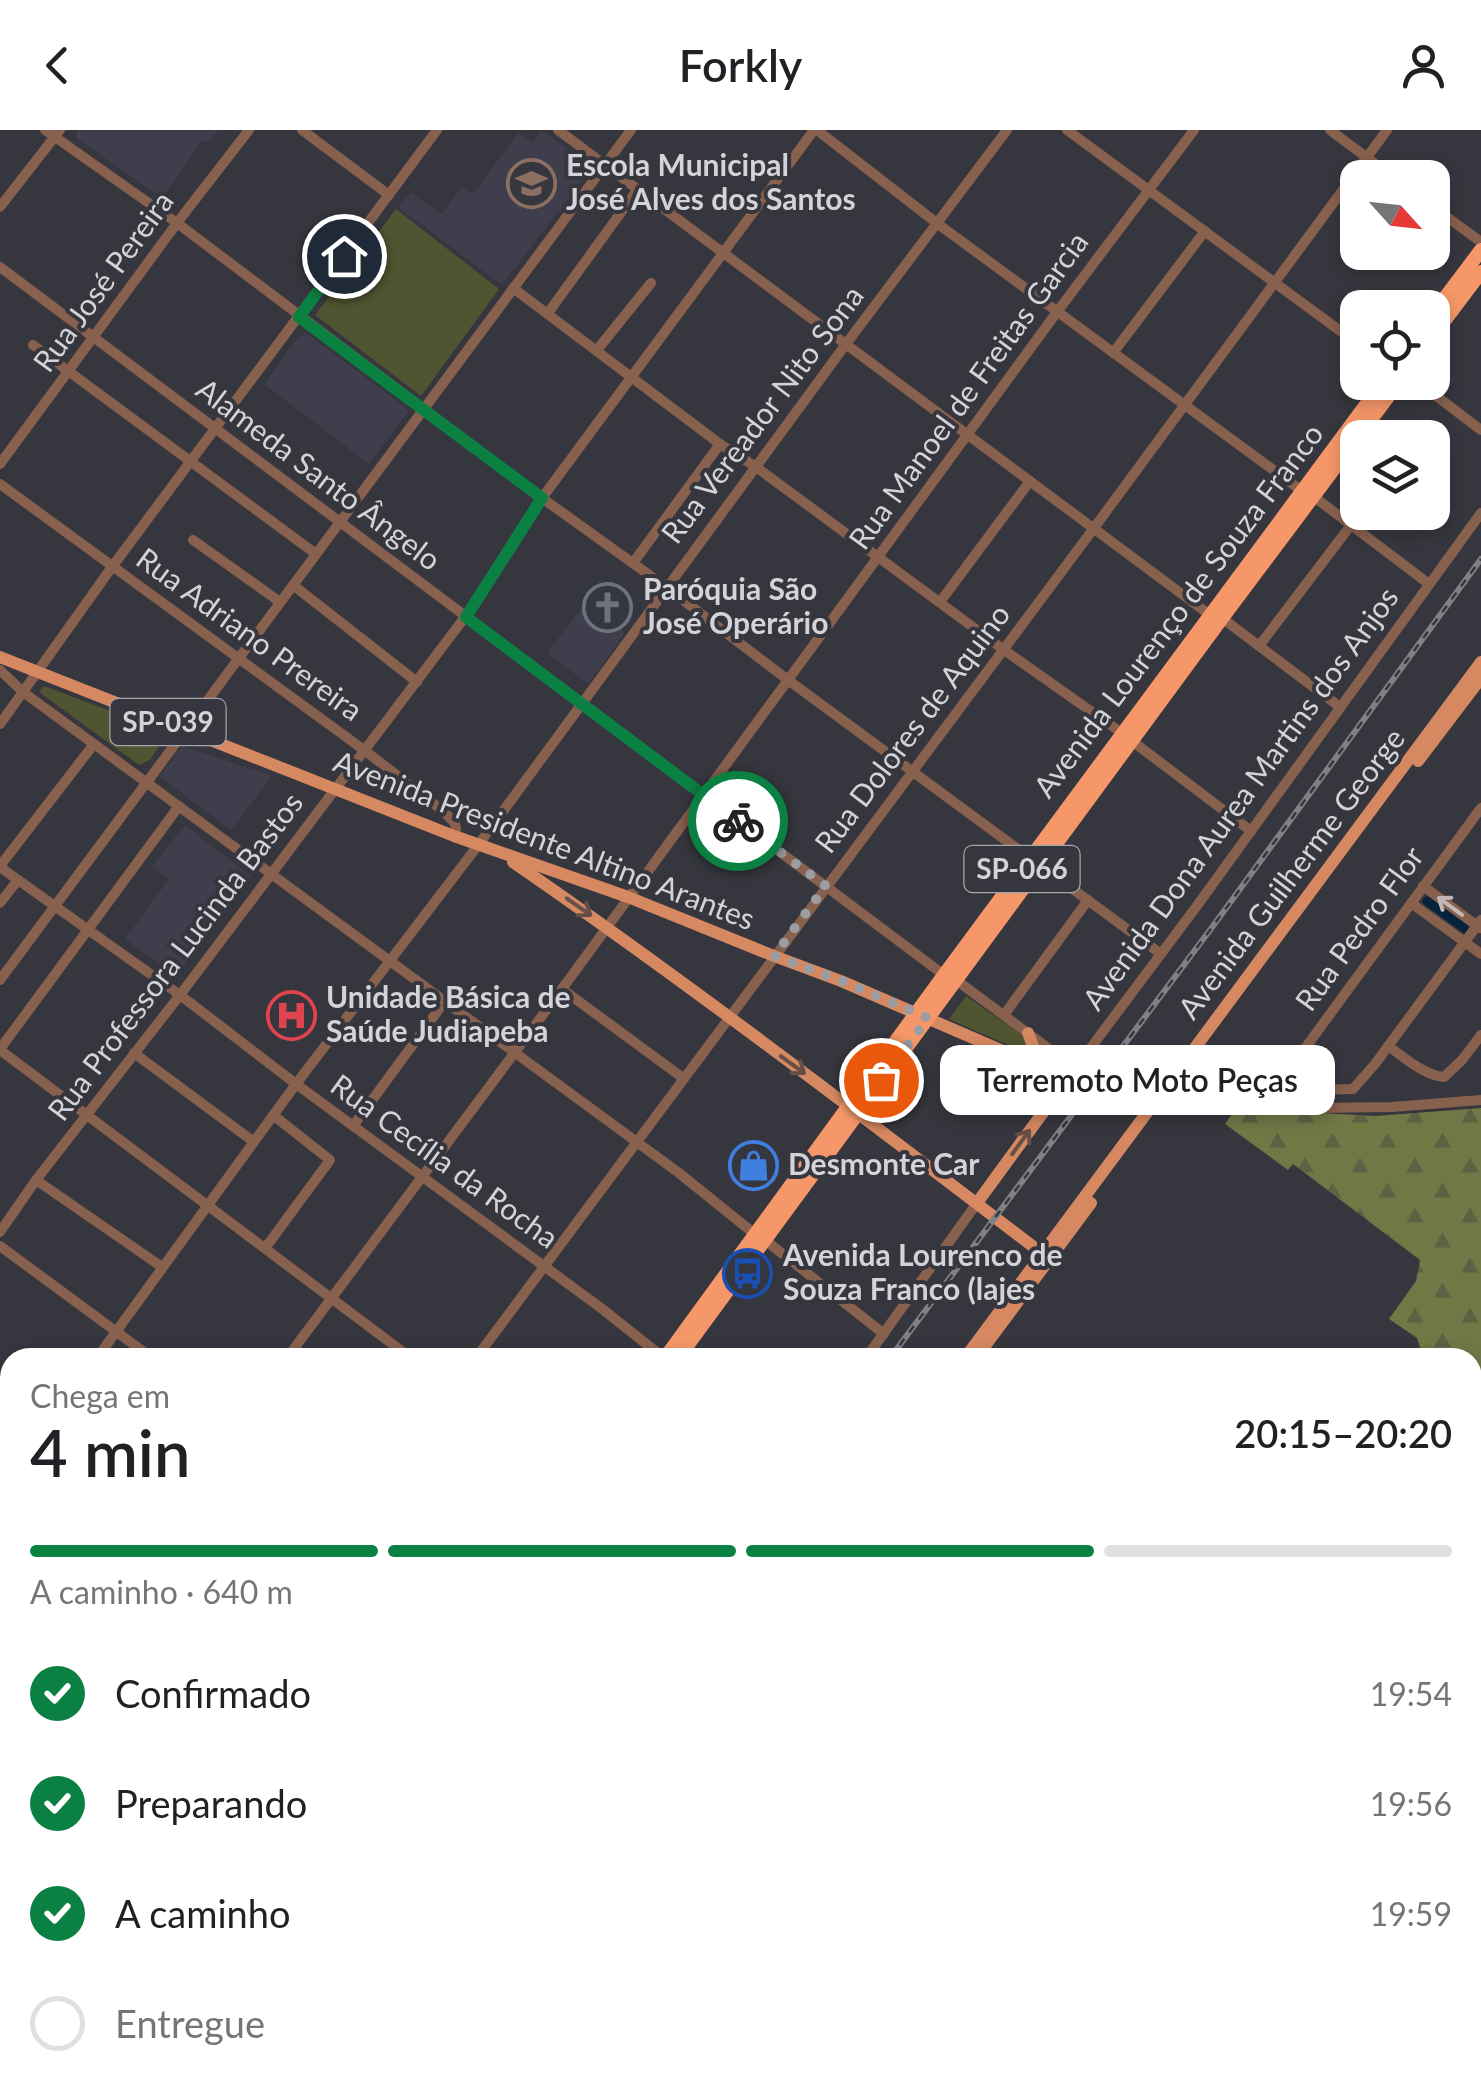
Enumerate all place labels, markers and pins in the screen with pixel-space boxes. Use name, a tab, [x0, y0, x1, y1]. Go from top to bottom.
place label: Escola Municipal José Alves dos Santos	[566, 146, 856, 216]
school or university icon: Escola Municipal José Alves dos Santos	[505, 157, 557, 209]
pin	[302, 214, 387, 299]
place label: Paróquia São José Operário	[643, 570, 828, 640]
church icon: Paróquia São José Operário	[582, 581, 634, 633]
place label: Unidade Básica de Saúde Judiapeba	[326, 978, 570, 1048]
hospital icon: Unidade Básica de Saúde Judiapeba	[265, 989, 317, 1041]
pin	[839, 1038, 924, 1123]
callout: Terremoto Moto Peças	[941, 1045, 1336, 1115]
shop icon: Desmonte Car	[727, 1139, 779, 1191]
place label: Desmonte Car	[788, 1145, 980, 1181]
place label: Avenida Lourenco de Souza Franco (lajes	[782, 1236, 1062, 1306]
bus stop icon: Avenida Lourenco de Souza Franco (lajes	[722, 1247, 774, 1299]

